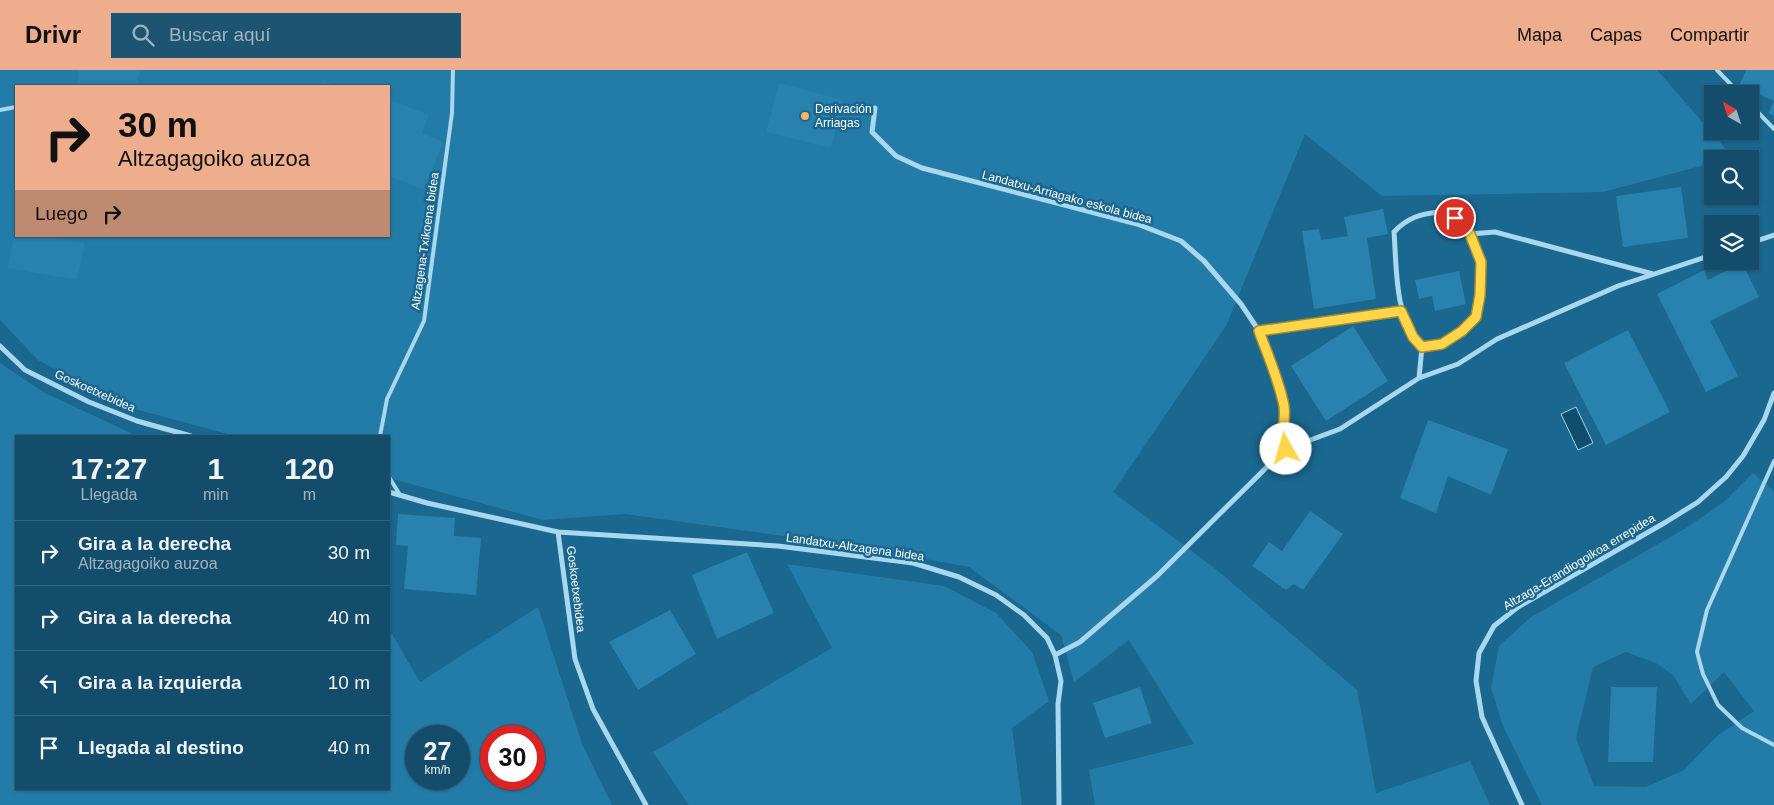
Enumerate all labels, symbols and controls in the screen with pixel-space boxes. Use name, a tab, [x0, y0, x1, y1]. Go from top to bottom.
search box	[111, 13, 461, 58]
text: Drivr	[25, 21, 81, 48]
icon: search	[129, 21, 157, 49]
text: Buscar aquí	[169, 24, 270, 45]
text: Mapa	[1517, 25, 1562, 45]
text: Capas	[1590, 25, 1642, 45]
text: Compartir	[1670, 25, 1749, 45]
north arrow	[1704, 85, 1759, 140]
map controls	[1704, 85, 1759, 270]
place label: Derivación Arriagas	[815, 102, 872, 130]
icon: right	[35, 105, 100, 170]
text: 30 m	[118, 105, 198, 144]
marker: Derivación Arriagas	[799, 110, 811, 122]
text: Altzagagoiko auzoa	[118, 146, 310, 171]
button: search	[1704, 150, 1759, 205]
street label: Landatxu-Arriagako eskola bidea	[980, 168, 1154, 227]
street label: Altzagena-Txikoena bidea	[408, 171, 442, 311]
pin	[1434, 197, 1476, 239]
icon: right	[98, 200, 126, 228]
text: Luego	[35, 203, 88, 224]
icon: arrive	[1441, 204, 1469, 232]
button: layers	[1704, 215, 1759, 270]
street label: Goskoetxebidea	[53, 367, 138, 415]
position arrow	[1259, 422, 1311, 474]
text: 17:27	[71, 452, 147, 485]
text: 1	[207, 452, 224, 485]
text: 120	[284, 452, 334, 485]
text: Llegada	[80, 486, 137, 503]
text: min	[203, 486, 229, 503]
text: m	[303, 486, 316, 503]
street label: Altzaga-Erandiogoikoa errepidea	[1500, 511, 1658, 613]
street label: Landatxu-Altzagena bidea	[785, 530, 925, 564]
text: Gira a la derecha	[78, 533, 231, 554]
icon: right	[35, 539, 63, 567]
text: 30 m	[328, 542, 370, 563]
street label: Goskoetxebidea	[564, 545, 588, 633]
text: Altzagagoiko auzoa	[78, 555, 218, 572]
icon: right	[35, 604, 63, 632]
text: Gira a la derecha	[78, 607, 231, 628]
text: 40 m	[328, 607, 370, 628]
icon: left	[35, 669, 63, 697]
text: Gira a la izquierda	[78, 672, 242, 693]
text: 10 m	[328, 672, 370, 693]
speed limit sign: 30	[480, 725, 545, 790]
icon: arrive	[35, 734, 63, 762]
text: Llegada al destino	[78, 737, 244, 758]
text: 40 m	[328, 737, 370, 758]
text: 27	[424, 737, 451, 765]
text: km/h	[424, 763, 451, 777]

